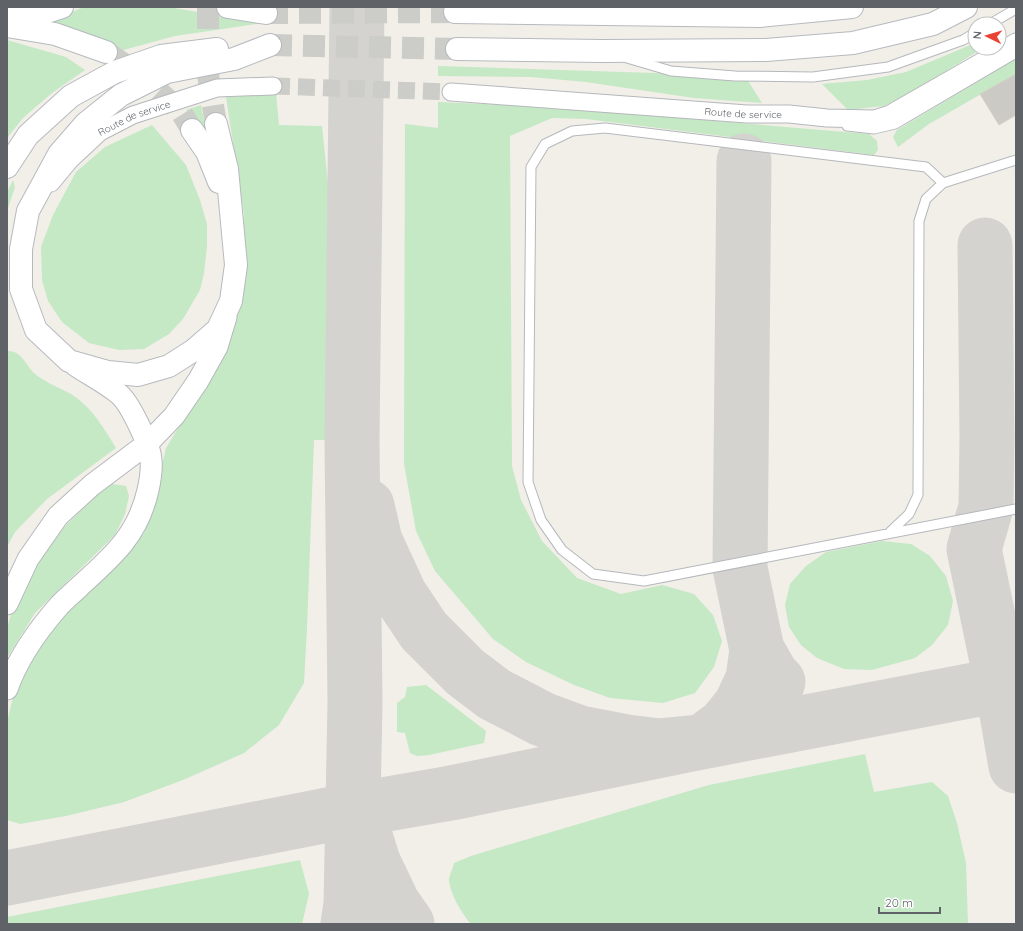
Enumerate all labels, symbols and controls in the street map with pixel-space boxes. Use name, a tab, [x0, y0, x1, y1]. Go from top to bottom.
north arrow	[967, 16, 1007, 56]
text: N	[970, 30, 984, 40]
street label: Route de service	[96, 97, 172, 139]
street label: Route de service	[704, 105, 782, 121]
scale bar	[879, 889, 940, 915]
text: 20 m	[885, 895, 913, 910]

